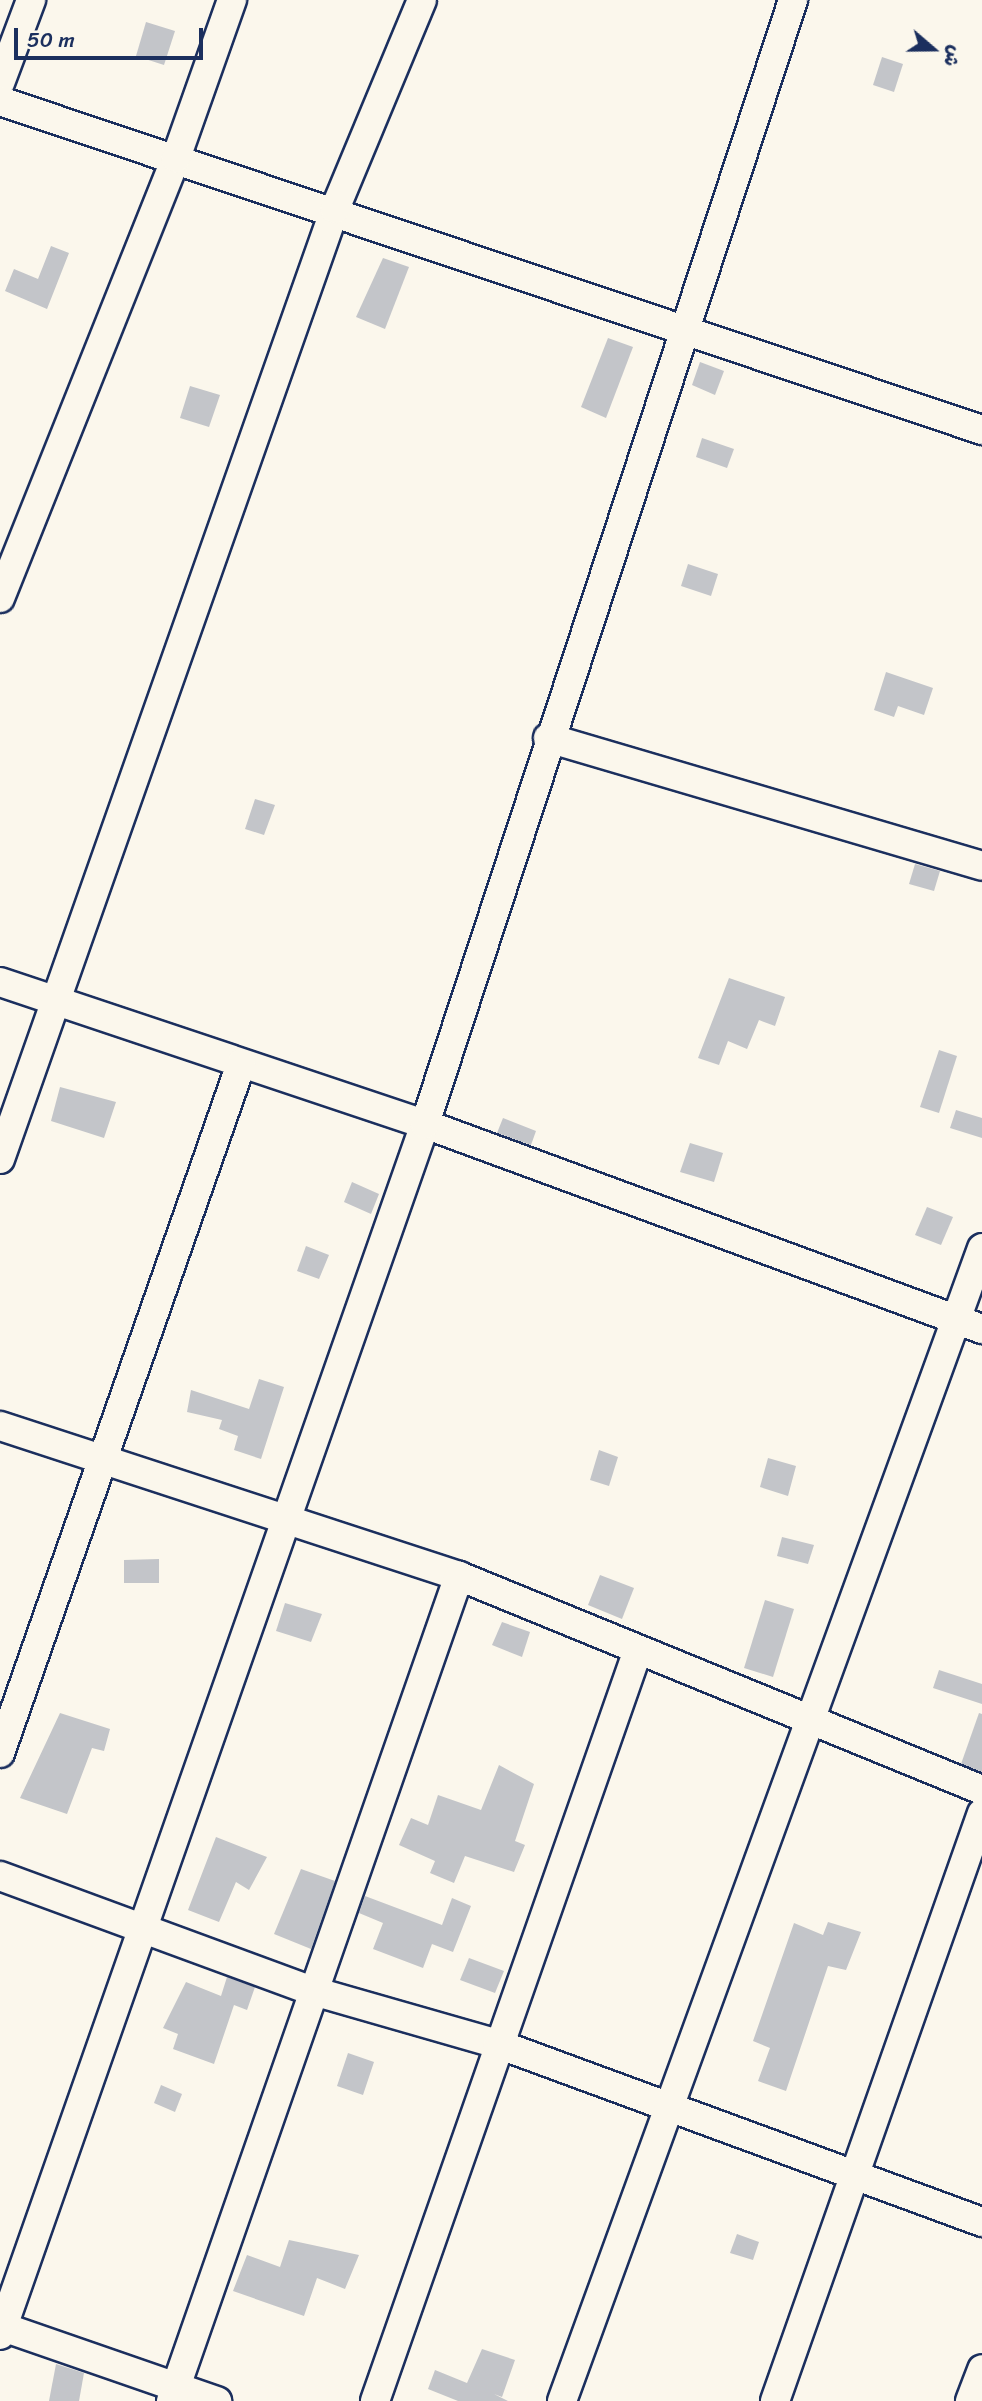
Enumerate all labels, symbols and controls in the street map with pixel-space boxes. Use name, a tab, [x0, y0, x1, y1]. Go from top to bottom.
scale bar	[18, 14, 206, 58]
north arrow	[898, 14, 968, 84]
text: 50 m	[27, 21, 75, 59]
text: ش	[934, 41, 972, 72]

